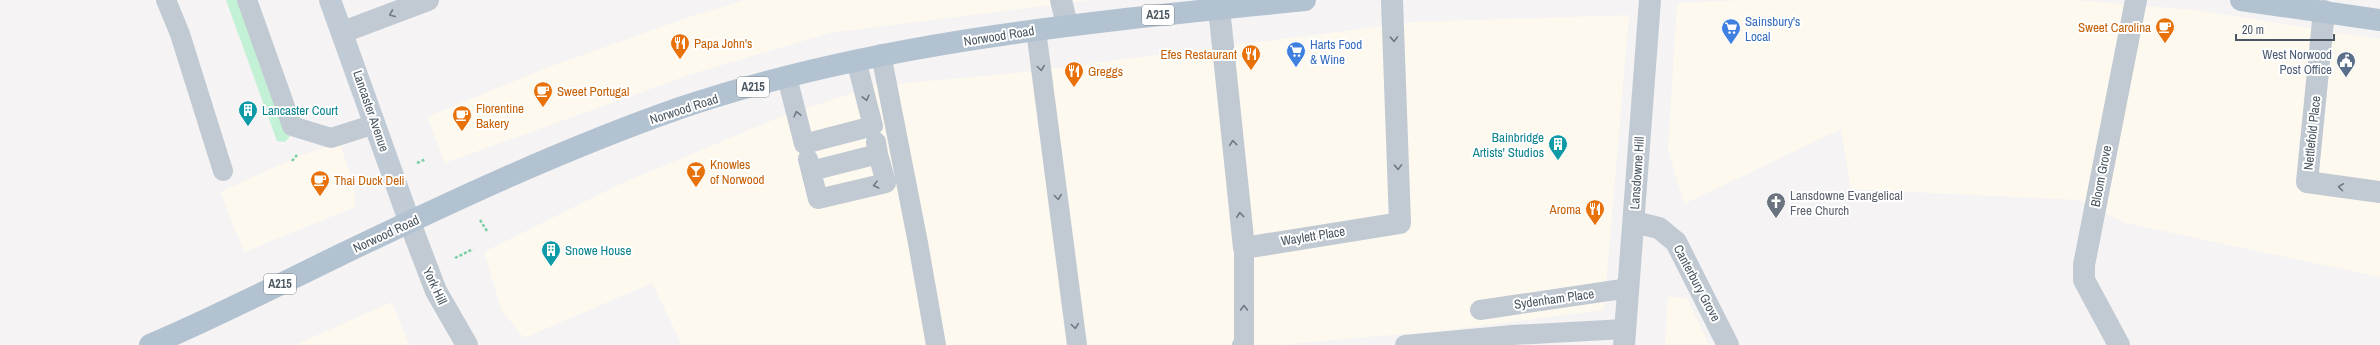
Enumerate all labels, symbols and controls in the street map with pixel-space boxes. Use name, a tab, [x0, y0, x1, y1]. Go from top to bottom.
road number: A215	[1142, 5, 1174, 25]
one-way arrow	[388, 10, 395, 18]
place label: Sainsbury's Local	[1745, 13, 1800, 45]
cafe icon: Sweet Carolina	[2154, 16, 2176, 44]
scale bar	[2236, 16, 2334, 42]
supermarket icon: Sainsbury's Local	[1720, 17, 1742, 45]
place label: Sweet Carolina	[2078, 19, 2151, 36]
street label: Norwood Road	[963, 22, 1036, 50]
text: 20 m	[2242, 22, 2264, 38]
restaurant icon: Papa John's	[669, 32, 691, 60]
place label: Papa John's	[694, 35, 752, 52]
place label: Harts Food & Wine	[1310, 36, 1362, 68]
one-way arrow	[1390, 36, 1398, 42]
supermarket icon: Harts Food & Wine	[1285, 40, 1307, 68]
restaurant icon: Efes Restaurant	[1240, 43, 1262, 71]
place label: Efes Restaurant	[1161, 46, 1237, 63]
place label: West Norwood Post Office	[2262, 46, 2332, 78]
public building icon: West Norwood Post Office	[2335, 50, 2357, 78]
restaurant icon: Greggs	[1063, 60, 1085, 88]
place label: Greggs	[1088, 63, 1123, 80]
one-way arrow	[1036, 65, 1045, 71]
street label: Lancaster Avenue	[349, 68, 393, 154]
road number: A215	[737, 77, 769, 97]
cafe icon: Sweet Portugal	[532, 80, 554, 108]
place label: Sweet Portugal	[557, 83, 629, 100]
street label: Norwood Road	[648, 90, 720, 128]
one-way arrow	[861, 95, 869, 101]
street label: Nettlefold Place	[2300, 95, 2324, 171]
building icon: Lancaster Court	[237, 99, 259, 127]
place label: Florentine Bakery	[476, 100, 524, 132]
place label: Lancaster Court	[262, 102, 338, 119]
cafe icon: Florentine Bakery	[451, 104, 473, 132]
one-way arrow	[793, 111, 801, 118]
place label: Bainbridge Artists' Studios	[1472, 129, 1544, 161]
building icon: Bainbridge Artists' Studios	[1547, 133, 1569, 161]
street label: Lansdowne Hill	[1626, 136, 1648, 210]
one-way arrow	[1228, 140, 1237, 146]
street label: Bloom Grove	[2087, 144, 2115, 208]
place label: Knowles of Norwood	[710, 156, 765, 188]
bar icon: Knowles of Norwood	[685, 160, 707, 188]
one-way arrow	[1394, 164, 1402, 170]
cafe icon: Thai Duck Deli	[309, 169, 331, 197]
place label: Thai Duck Deli	[334, 172, 405, 189]
one-way arrow	[873, 180, 880, 189]
one-way arrow	[2338, 183, 2344, 192]
place label: Lansdowne Evangelical Free Church	[1790, 187, 1903, 219]
church icon: Lansdowne Evangelical Free Church	[1765, 191, 1787, 219]
one-way arrow	[1053, 194, 1062, 200]
restaurant icon: Aroma	[1584, 198, 1606, 226]
place label: Aroma	[1549, 201, 1581, 218]
street label: Norwood Road	[350, 211, 422, 257]
one-way arrow	[1236, 212, 1245, 218]
street label: Waylett Place	[1280, 223, 1346, 249]
building icon: Snowe House	[540, 239, 562, 267]
place label: Snowe House	[565, 242, 631, 259]
street label: Canterbury Grove	[1670, 242, 1724, 324]
street label: York Hill	[419, 265, 451, 307]
road number: A215	[264, 274, 296, 294]
street label: Sydenham Place	[1513, 285, 1595, 313]
one-way arrow	[1240, 305, 1248, 311]
one-way arrow	[1070, 323, 1079, 329]

